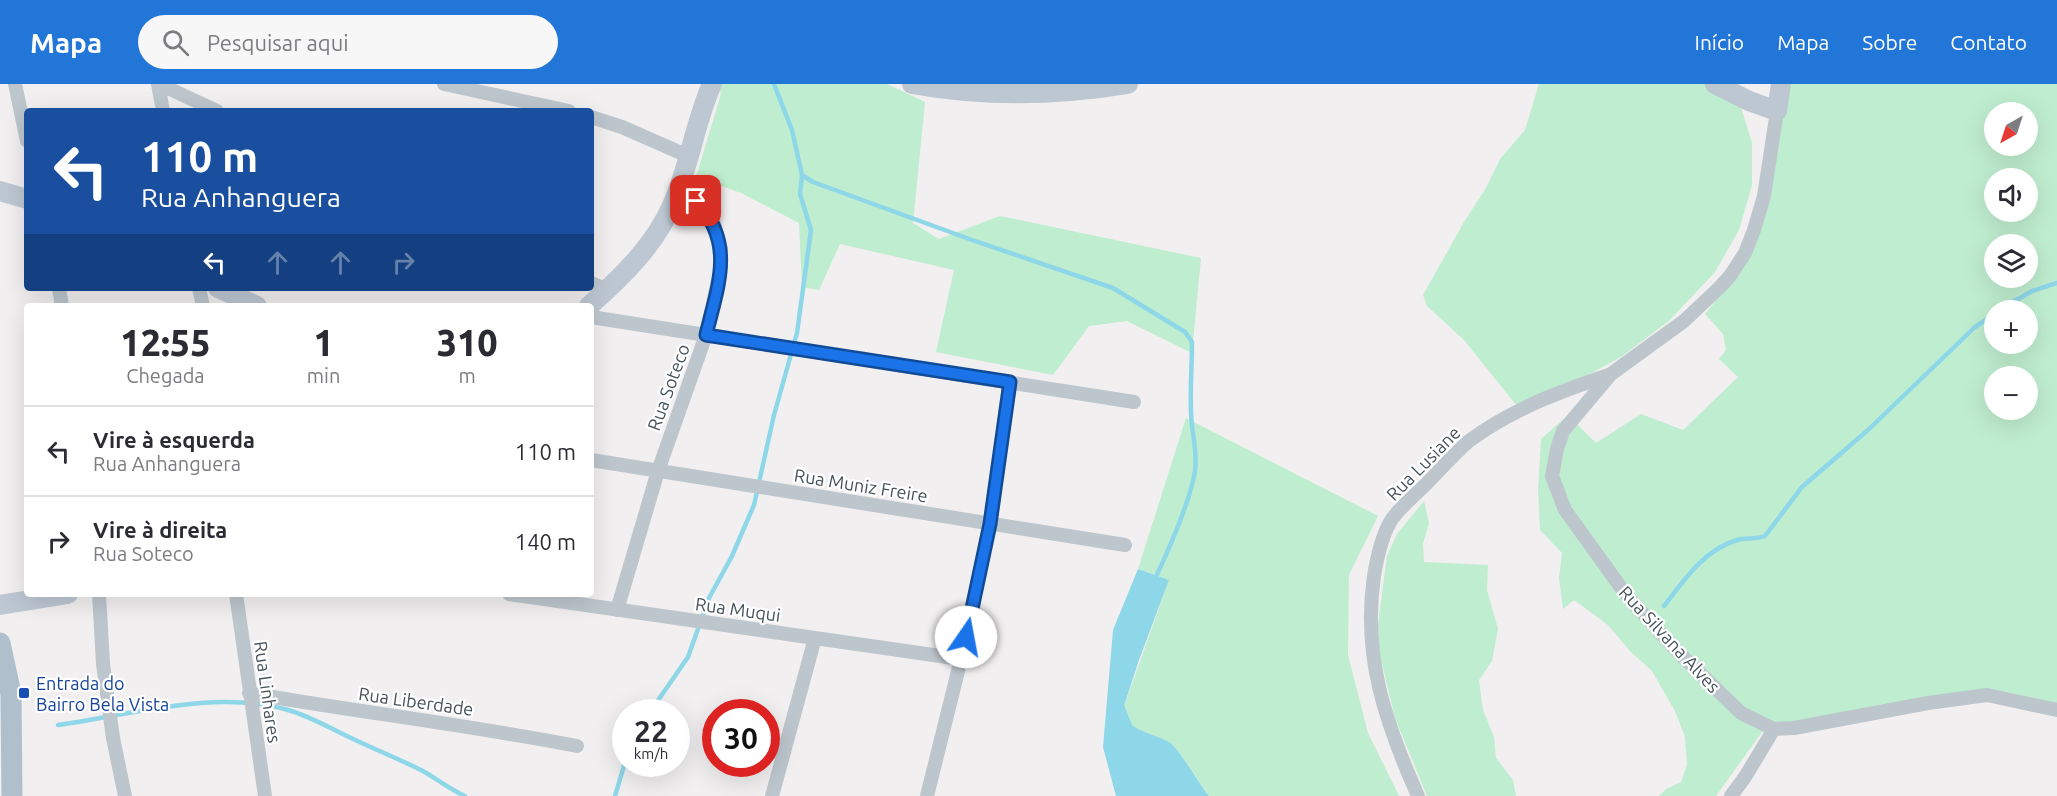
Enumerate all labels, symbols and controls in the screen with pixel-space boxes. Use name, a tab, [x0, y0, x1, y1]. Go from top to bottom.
search box	[138, 15, 558, 69]
icon: search	[159, 26, 192, 59]
text: Mapa	[30, 27, 102, 58]
text: Pesquisar aqui	[207, 30, 349, 55]
text: Início	[1695, 30, 1744, 54]
text: Mapa	[1777, 30, 1829, 54]
text: Sobre	[1862, 30, 1917, 54]
text: Contato	[1950, 30, 2027, 54]
north arrow	[1984, 102, 2038, 156]
map controls	[1984, 102, 2038, 420]
icon: left	[42, 132, 120, 210]
text: 110 m	[141, 133, 258, 180]
button: sound	[1984, 168, 2038, 222]
pin	[670, 175, 721, 226]
text: Rua Anhanguera	[141, 182, 341, 212]
icon: arrive	[679, 184, 712, 217]
button: layers	[1984, 234, 2038, 288]
icon: left	[198, 246, 231, 279]
icon: ahead	[261, 246, 294, 279]
icon: ahead	[324, 246, 357, 279]
icon: right	[387, 246, 420, 279]
button: +	[1984, 300, 2038, 354]
text: 12:55	[120, 322, 210, 363]
text: 1	[313, 322, 334, 363]
text: 310	[437, 322, 498, 363]
street label: Rua Soteco	[643, 341, 693, 433]
text: Chegada	[126, 364, 205, 387]
text: min	[307, 364, 340, 387]
text: m	[459, 364, 476, 387]
button: −	[1984, 366, 2038, 420]
street label: Rua Lusiane	[1382, 422, 1464, 504]
text: Vire à esquerda	[93, 427, 255, 452]
icon: left	[42, 435, 75, 468]
text: 110 m	[515, 439, 576, 464]
text: Rua Anhanguera	[93, 452, 241, 475]
street label: Rua Muniz Freire	[793, 465, 929, 505]
text: Vire à direita	[93, 517, 227, 542]
icon: right	[42, 525, 75, 558]
text: 140 m	[515, 529, 576, 554]
text: Rua Soteco	[93, 542, 194, 565]
street label: Rua Silvana Alves	[1616, 582, 1724, 696]
street label: Rua Muqui	[694, 593, 782, 625]
position arrow	[934, 605, 998, 669]
street label: Rua Linhares	[251, 640, 285, 744]
place label: Entrada do Bairro Bela Vista	[36, 673, 169, 714]
street label: Rua Liberdade	[357, 683, 475, 719]
marker: Entrada do Bairro Bela Vista	[17, 686, 31, 700]
speed limit sign: 30	[702, 699, 780, 777]
text: 22	[634, 714, 668, 748]
text: km/h	[634, 745, 668, 762]

